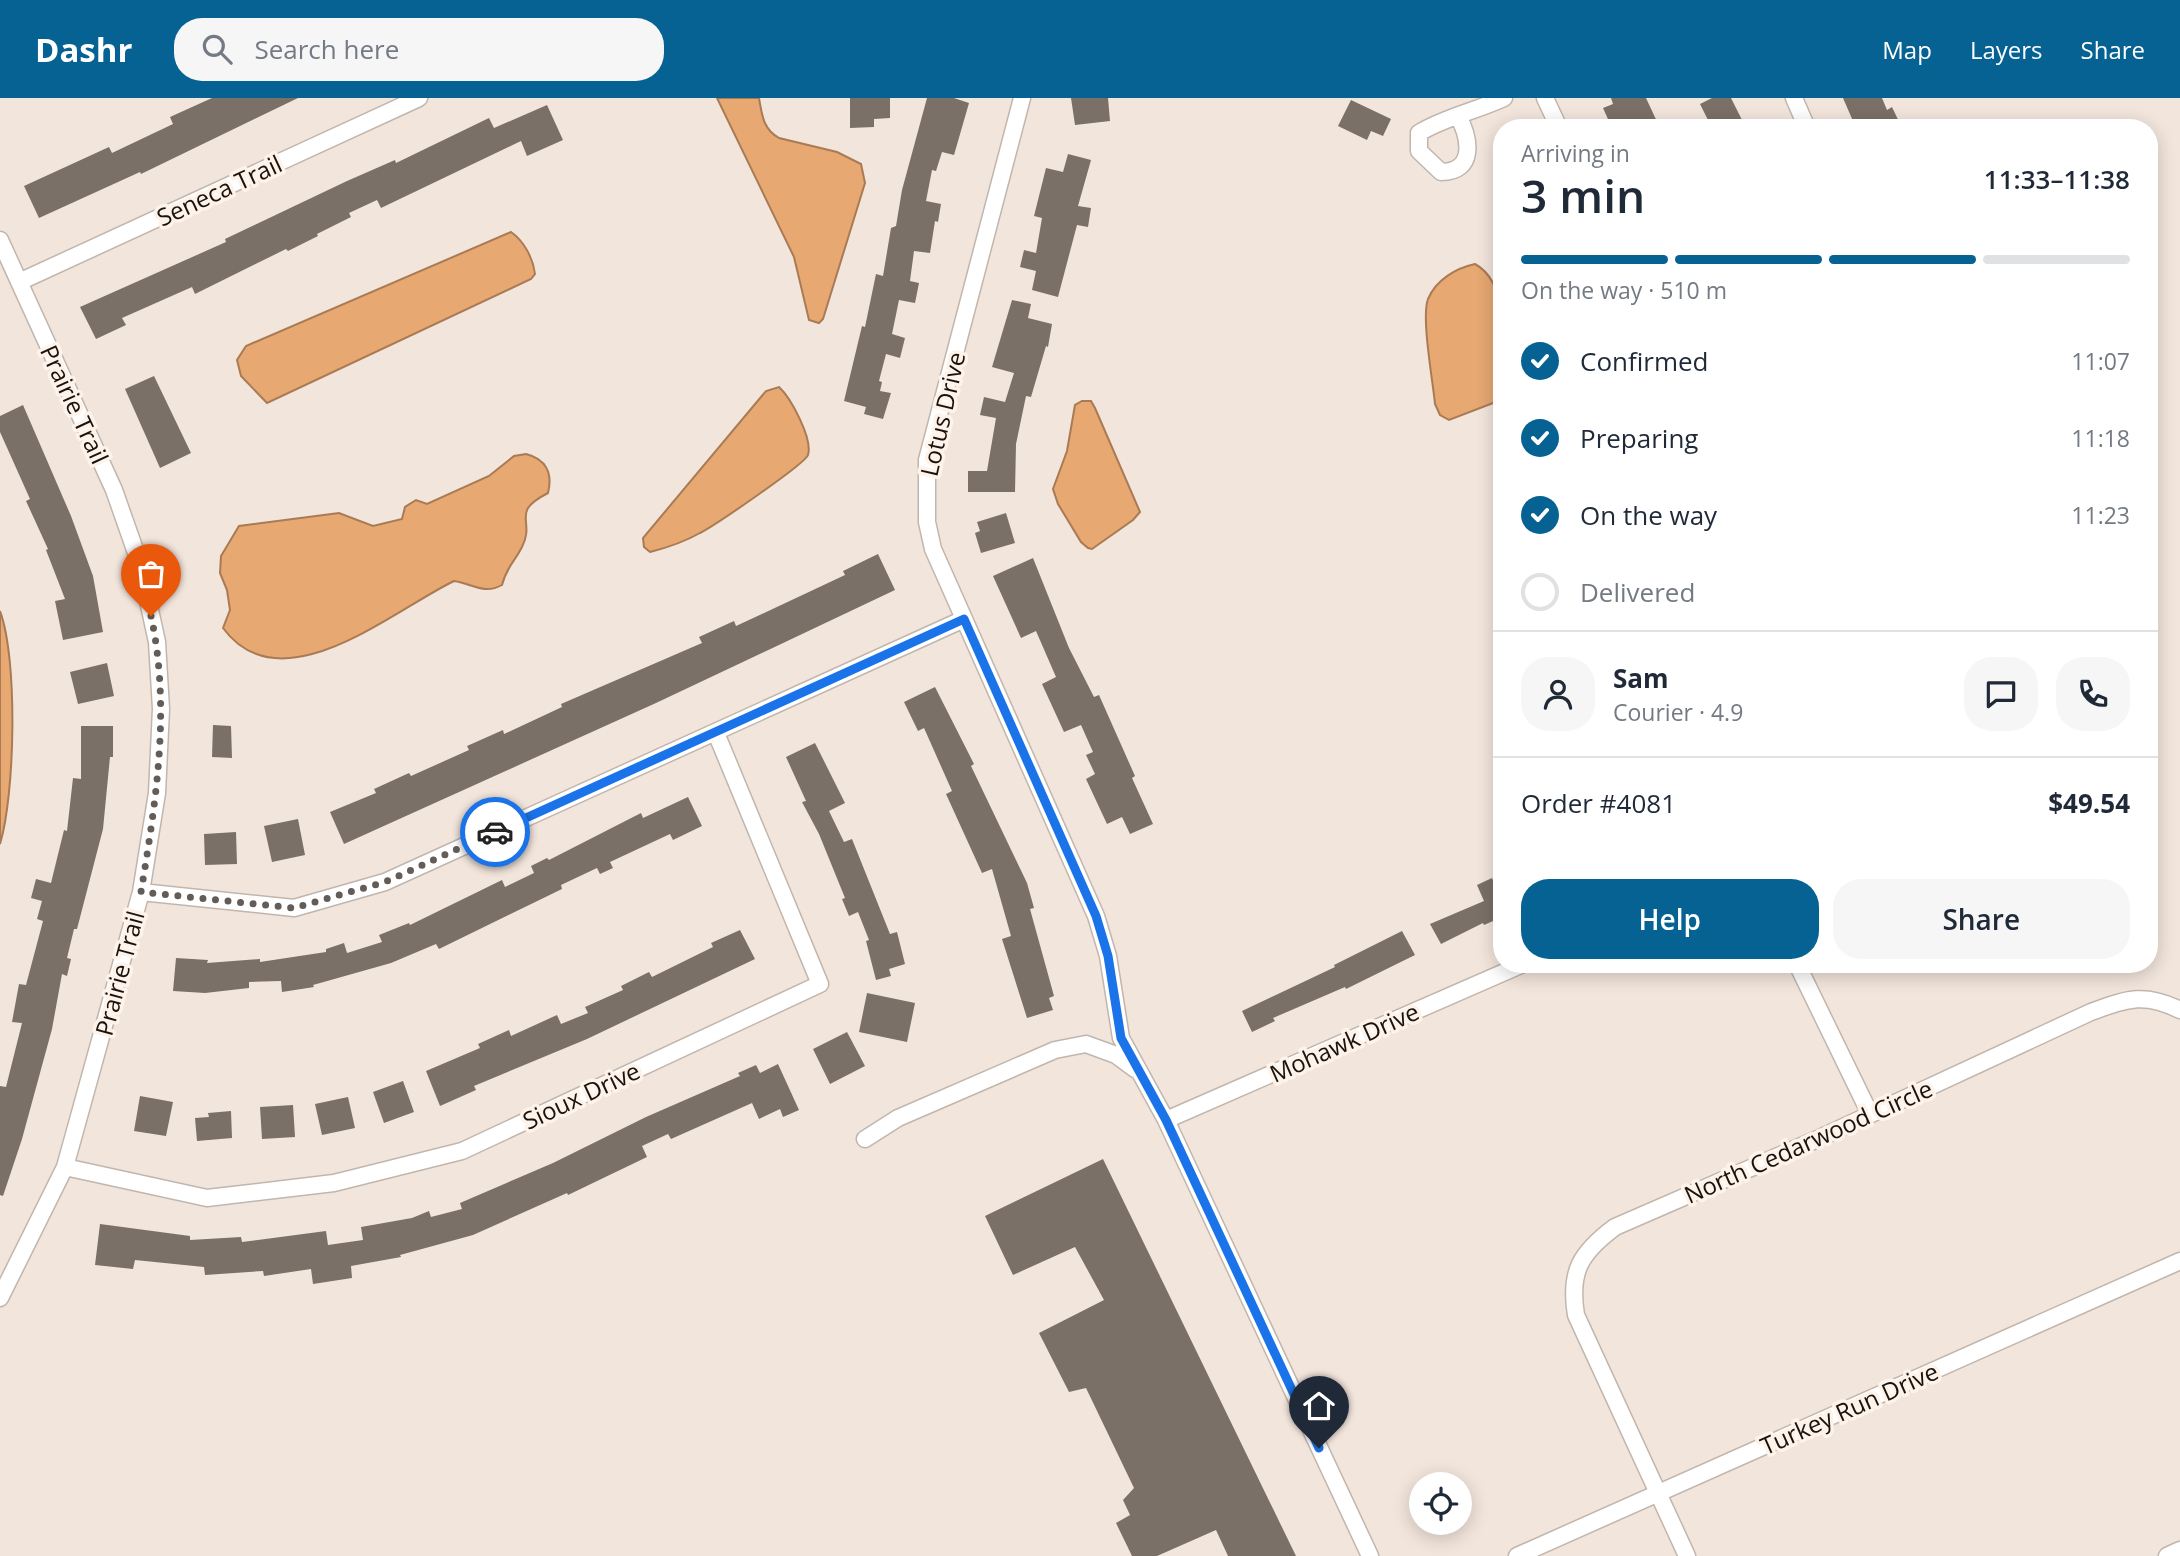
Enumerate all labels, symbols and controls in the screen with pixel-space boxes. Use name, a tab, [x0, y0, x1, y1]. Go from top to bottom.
search box	[174, 18, 664, 81]
text: Dashr	[35, 27, 132, 72]
icon: search	[198, 30, 236, 68]
text: Search here	[254, 31, 399, 67]
text: Map	[1882, 33, 1932, 66]
text: Layers	[1970, 33, 2043, 66]
text: Share	[2081, 33, 2145, 66]
text: Arriving in	[1521, 137, 1630, 169]
street label: Seneca Trail	[151, 147, 287, 233]
text: 11:33–11:38	[1984, 161, 2130, 197]
text: 3 min	[1521, 164, 1645, 226]
text: On the way · 510 m	[1521, 274, 1727, 306]
street label: Prairie Trail	[33, 339, 117, 469]
icon: check	[1521, 342, 1559, 380]
text: Confirmed	[1580, 343, 1708, 379]
text: 11:07	[2071, 345, 2130, 377]
street label: Lotus Drive	[912, 349, 972, 479]
icon: check	[1521, 419, 1559, 457]
text: Preparing	[1580, 420, 1698, 456]
text: 11:18	[2071, 422, 2130, 454]
icon: check	[1521, 496, 1559, 534]
text: On the way	[1580, 497, 1717, 533]
text: 11:23	[2071, 499, 2130, 531]
pin	[121, 544, 181, 616]
icon: bag	[132, 555, 170, 593]
text: Delivered	[1580, 574, 1695, 610]
button: person	[1521, 657, 1595, 731]
button: chat	[1964, 657, 2038, 731]
button: phone	[2056, 657, 2130, 731]
text: Sam	[1613, 660, 1669, 696]
text: Courier · 4.9	[1613, 696, 1743, 728]
text: Order #4081	[1521, 785, 1676, 821]
text: $49.54	[2048, 785, 2130, 821]
courier	[460, 797, 530, 867]
icon: car	[476, 813, 514, 851]
button: Help	[1521, 879, 1819, 959]
button: Share	[1833, 879, 2130, 959]
street label: Prairie Trail	[87, 907, 151, 1039]
street label: Mohawk Drive	[1264, 994, 1424, 1090]
street label: Sioux Drive	[517, 1053, 645, 1137]
street label: North Cedarwood Circle	[1679, 1071, 1937, 1211]
street label: Turkey Run Drive	[1755, 1354, 1943, 1462]
pin	[1289, 1376, 1349, 1448]
icon: home	[1300, 1387, 1338, 1425]
map controls	[1409, 1472, 1472, 1535]
button: locate	[1409, 1472, 1472, 1535]

